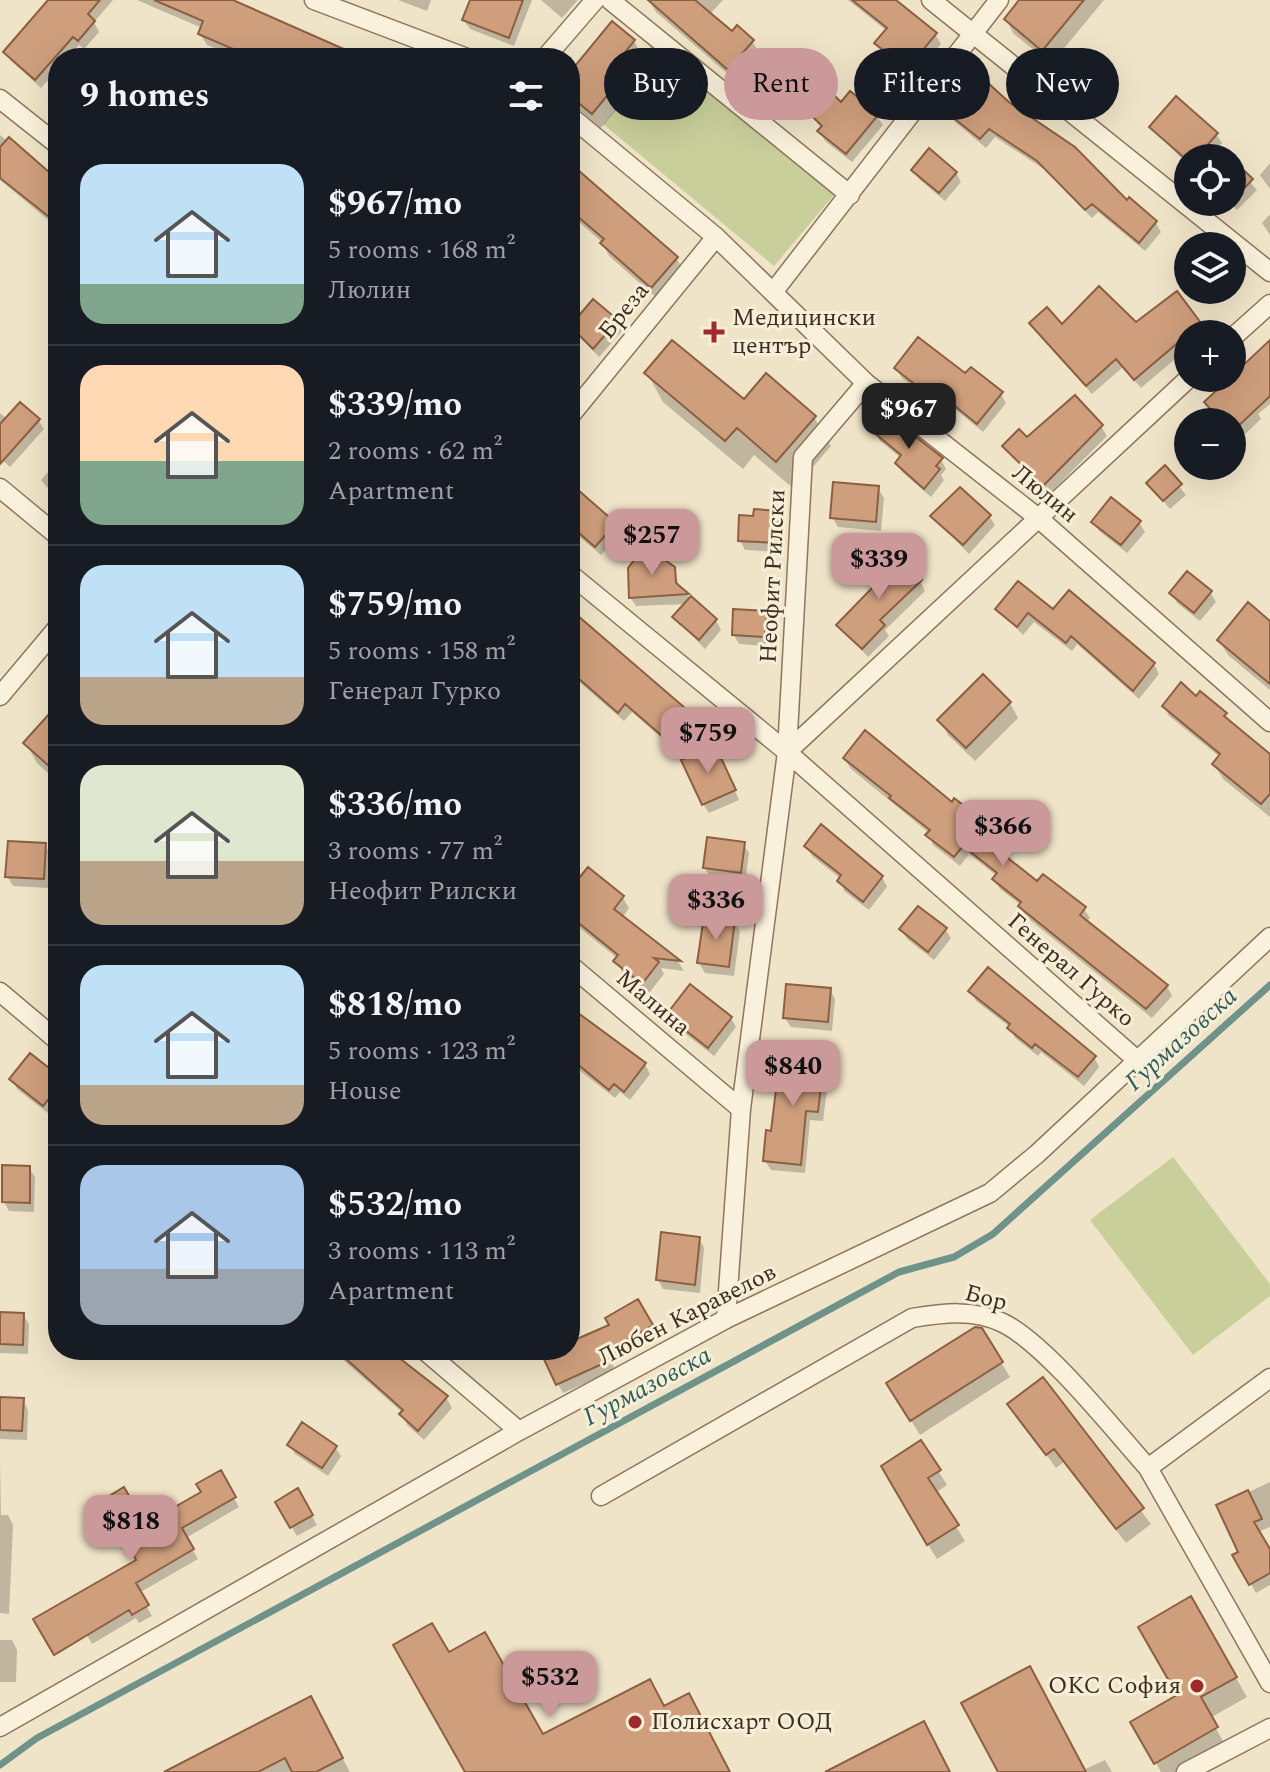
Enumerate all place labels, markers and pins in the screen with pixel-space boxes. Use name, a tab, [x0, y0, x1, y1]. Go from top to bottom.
place label: Медицински център	[732, 300, 876, 364]
marker: Медицински център	[703, 321, 725, 343]
pin: $967	[862, 383, 956, 451]
pin: $257	[605, 509, 699, 577]
pin: $339	[832, 533, 926, 601]
pin: $759	[661, 707, 755, 775]
pin: $366	[956, 800, 1050, 868]
pin: $336	[669, 874, 763, 942]
pin: $840	[746, 1040, 840, 1108]
pin: $818	[84, 1495, 178, 1563]
pin: $532	[503, 1651, 597, 1719]
place label: ОКС София	[1048, 1668, 1181, 1704]
marker: ОКС София	[1188, 1677, 1206, 1695]
place label: Полисхарт ООД	[651, 1704, 832, 1740]
marker: Полисхарт ООД	[626, 1713, 644, 1731]

